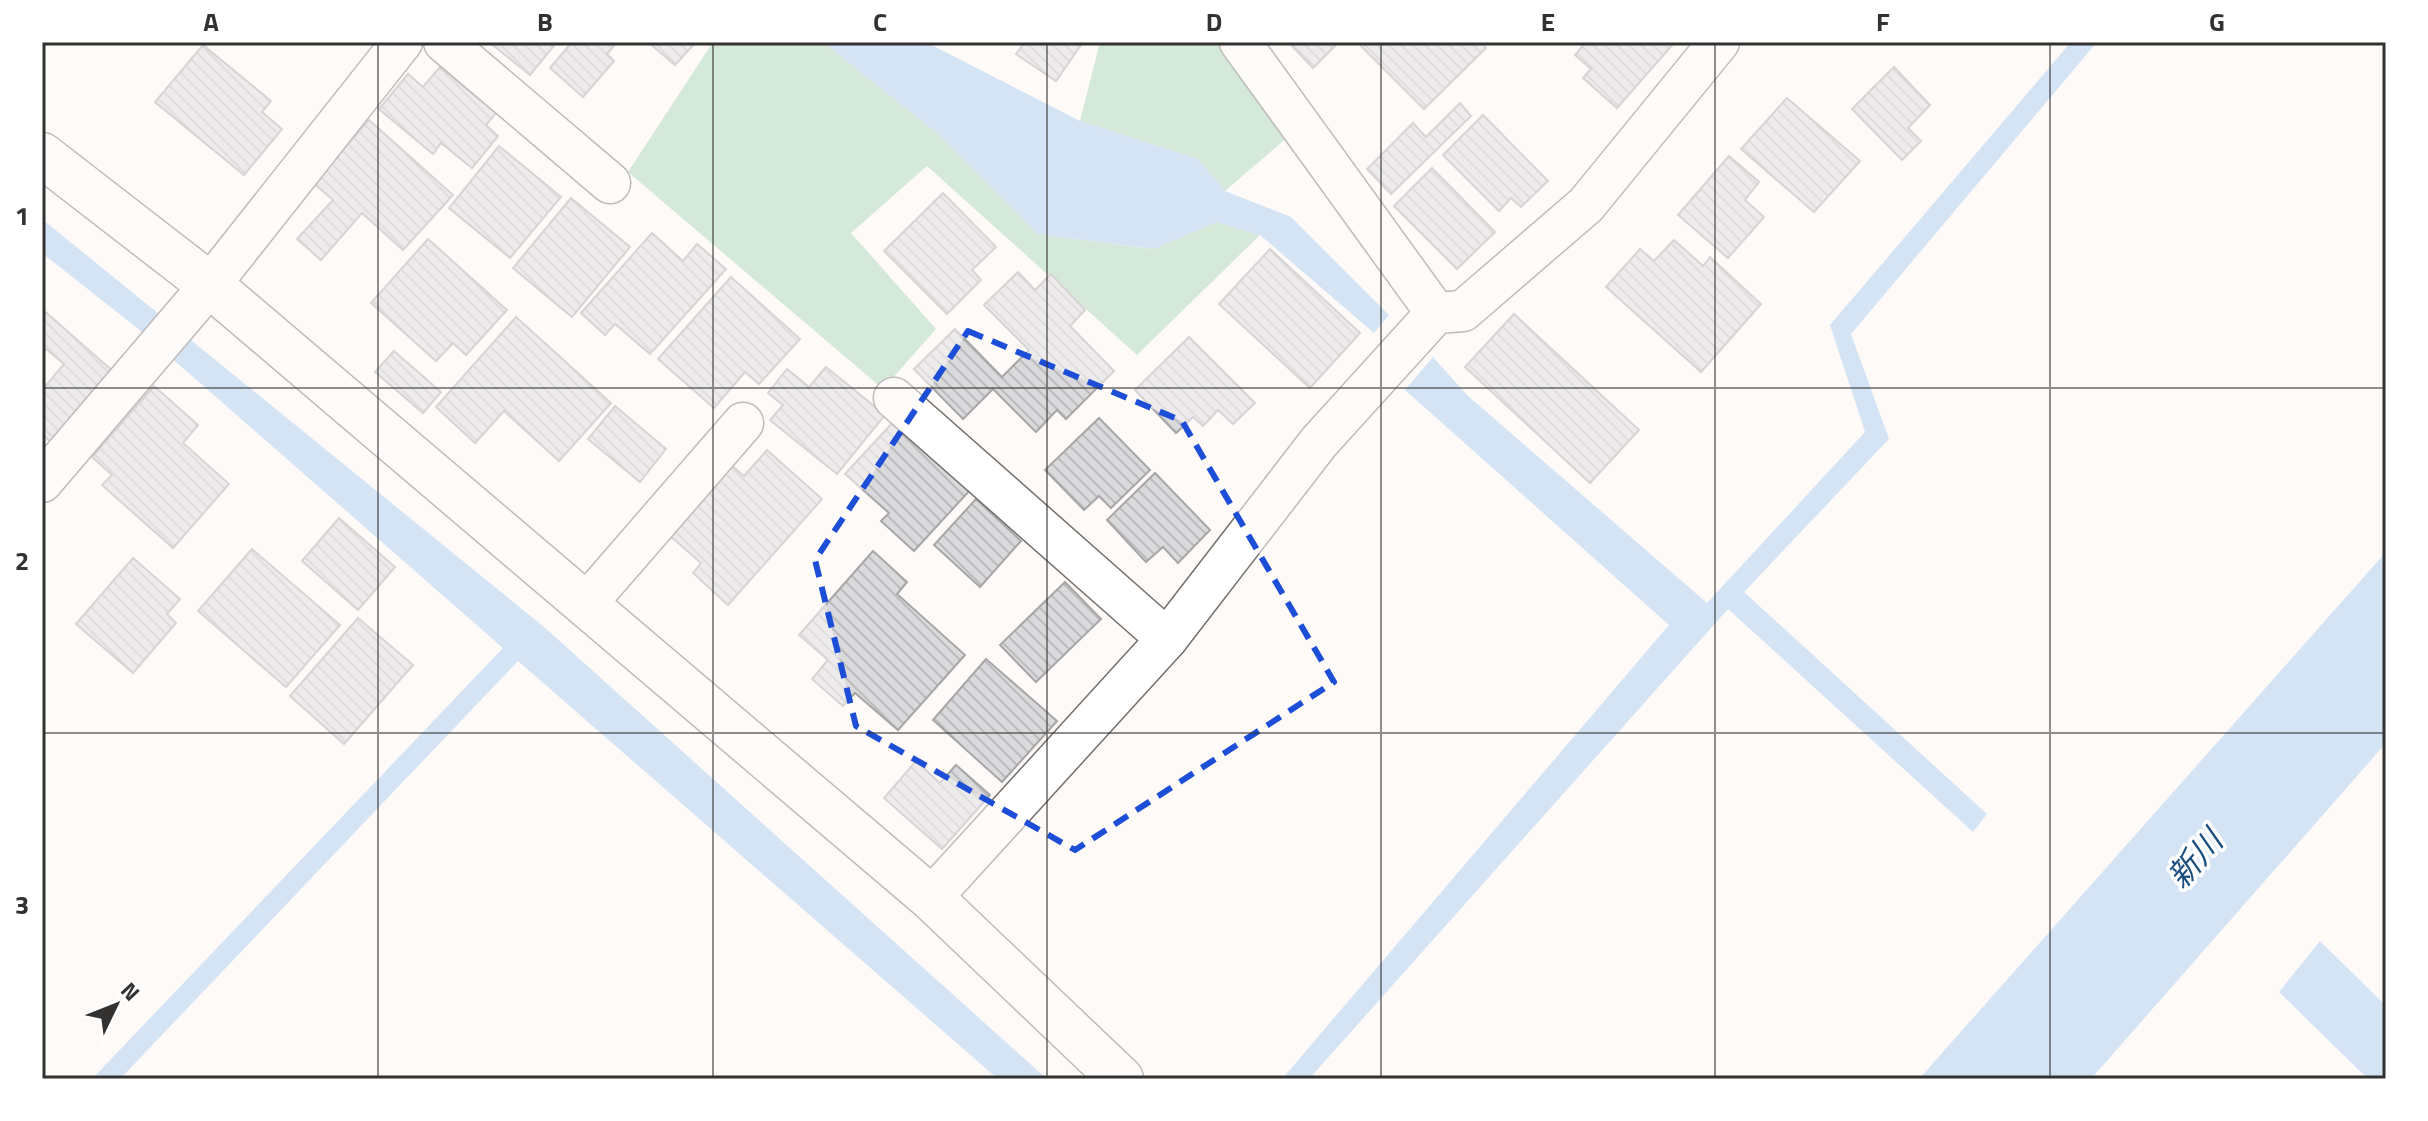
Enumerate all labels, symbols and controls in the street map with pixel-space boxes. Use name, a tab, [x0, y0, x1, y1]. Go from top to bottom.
text: A	[203, 2, 219, 41]
text: B	[537, 2, 553, 41]
text: C	[873, 2, 887, 41]
text: D	[1206, 2, 1222, 41]
text: E	[1541, 2, 1555, 41]
text: F	[1876, 2, 1890, 41]
text: G	[2209, 2, 2225, 41]
text: 1	[15, 196, 29, 235]
text: 2	[15, 541, 29, 580]
water label: 新川	[2155, 816, 2235, 898]
text: 3	[15, 885, 29, 924]
north arrow	[76, 965, 156, 1045]
text: N	[113, 974, 148, 1009]

